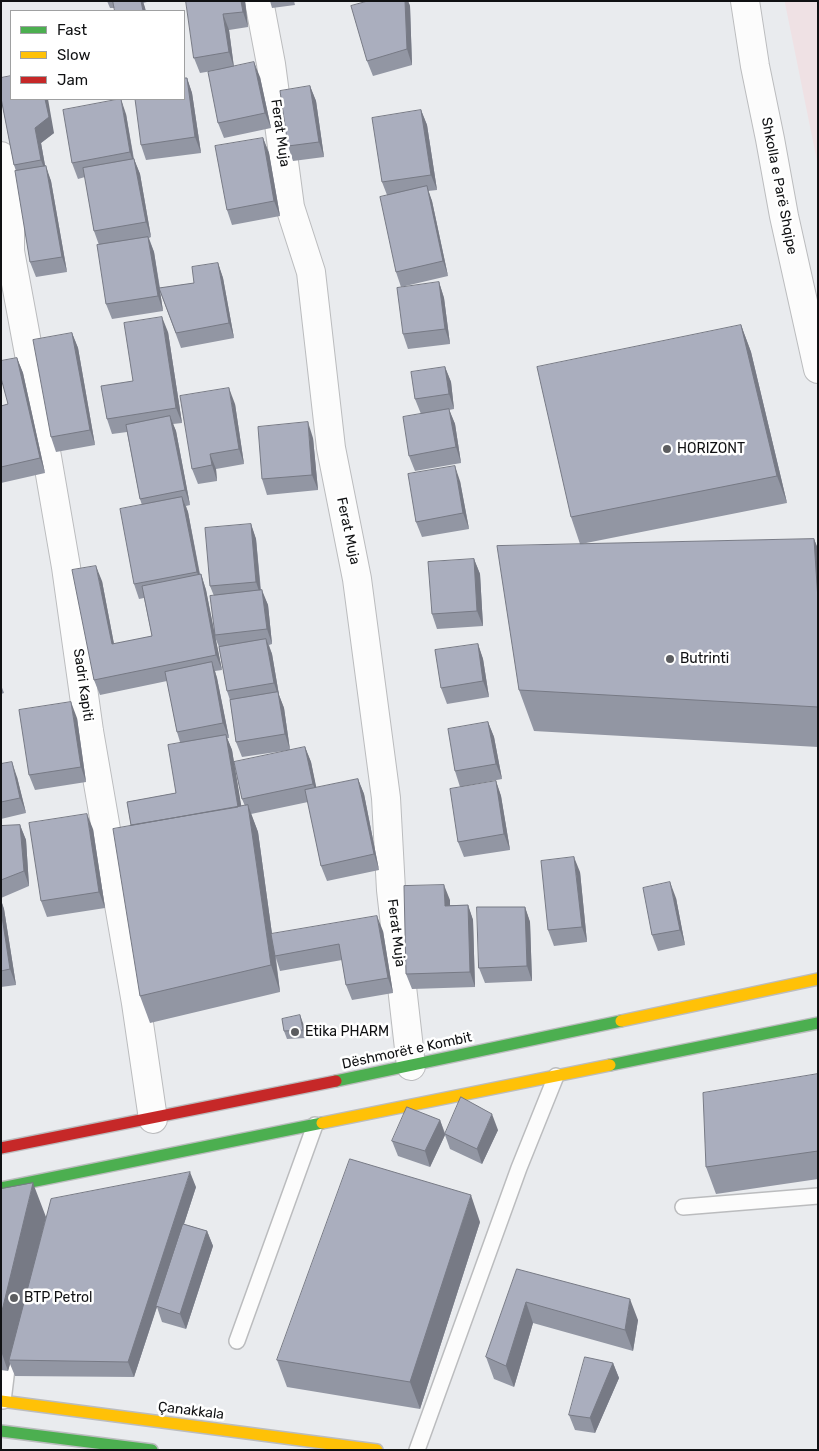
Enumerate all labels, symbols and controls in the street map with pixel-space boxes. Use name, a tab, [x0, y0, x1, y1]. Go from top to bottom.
legend	[10, 10, 185, 100]
text: Fast	[57, 21, 87, 39]
text: Slow	[57, 46, 90, 64]
text: Jam	[57, 71, 88, 89]
street label: Ferat Muja	[267, 98, 293, 168]
street label: Shkolla e Parë Shqipe	[757, 116, 801, 256]
place label: HORIZONT	[677, 441, 745, 457]
marker: HORIZONT	[661, 443, 673, 455]
street label: Ferat Muja	[333, 496, 363, 566]
street label: Sadri Kapiti	[70, 647, 96, 723]
place label: Butrinti	[680, 651, 729, 667]
marker: Butrinti	[664, 653, 676, 665]
street label: Ferat Muja	[383, 898, 409, 968]
place label: Etika PHARM	[305, 1024, 389, 1040]
marker: Etika PHARM	[289, 1026, 301, 1038]
street label: Dëshmorët e Kombit	[340, 1029, 474, 1073]
place label: BTP Petrol	[24, 1290, 92, 1306]
marker: BTP Petrol	[8, 1292, 20, 1304]
street label: Çanakkala	[157, 1399, 225, 1423]

